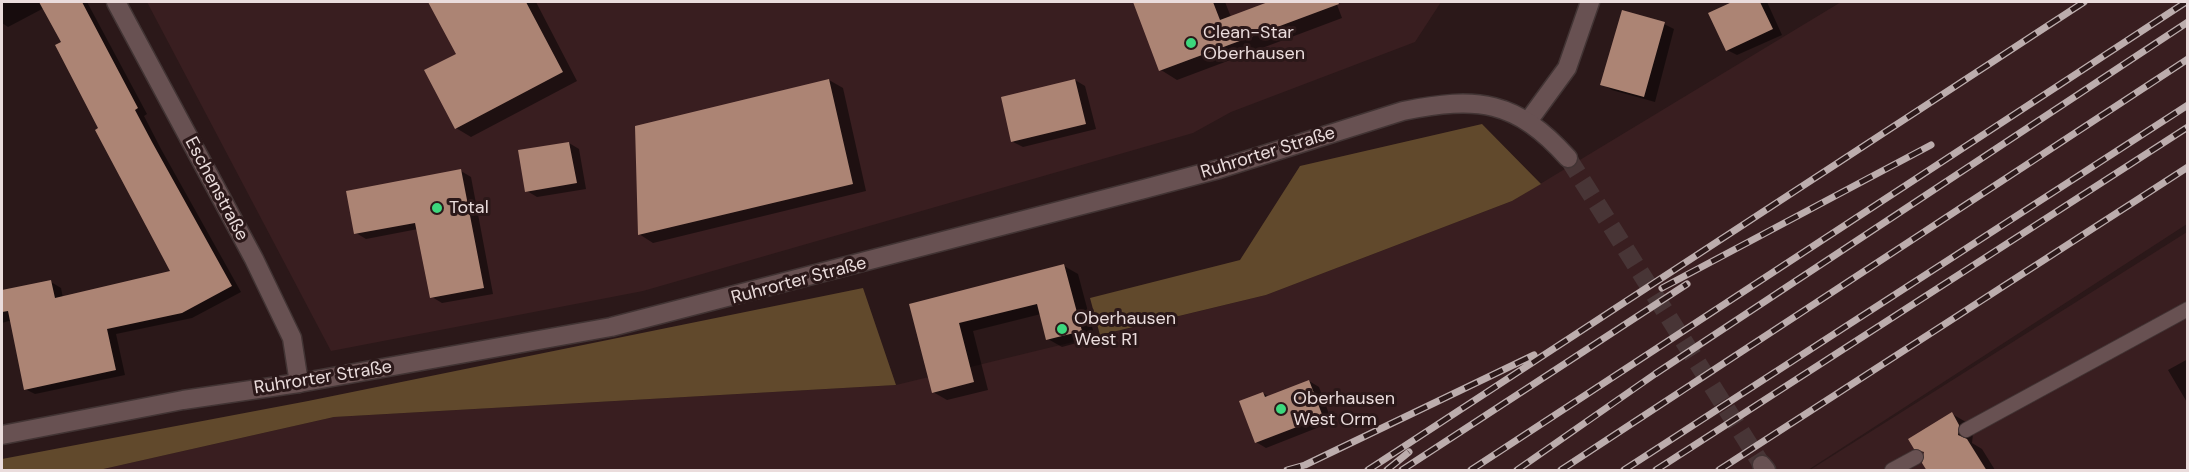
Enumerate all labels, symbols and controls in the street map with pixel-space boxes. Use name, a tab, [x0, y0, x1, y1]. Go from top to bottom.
place label: Clean-Star Oberhausen	[1203, 22, 1305, 64]
marker: Clean-Star Oberhausen	[1184, 36, 1198, 50]
street label: Ruhrorter Straße	[1198, 122, 1338, 184]
street label: Eschenstraße	[180, 133, 252, 245]
place label: Total	[449, 197, 489, 219]
marker: Total	[430, 201, 444, 215]
street label: Ruhrorter Straße	[729, 253, 869, 309]
place label: Oberhausen West R1	[1074, 308, 1176, 350]
marker: Oberhausen West R1	[1055, 322, 1069, 336]
street label: Ruhrorter Straße	[253, 356, 393, 400]
place label: Oberhausen West Orm	[1293, 388, 1395, 430]
marker: Oberhausen West Orm	[1274, 402, 1288, 416]

